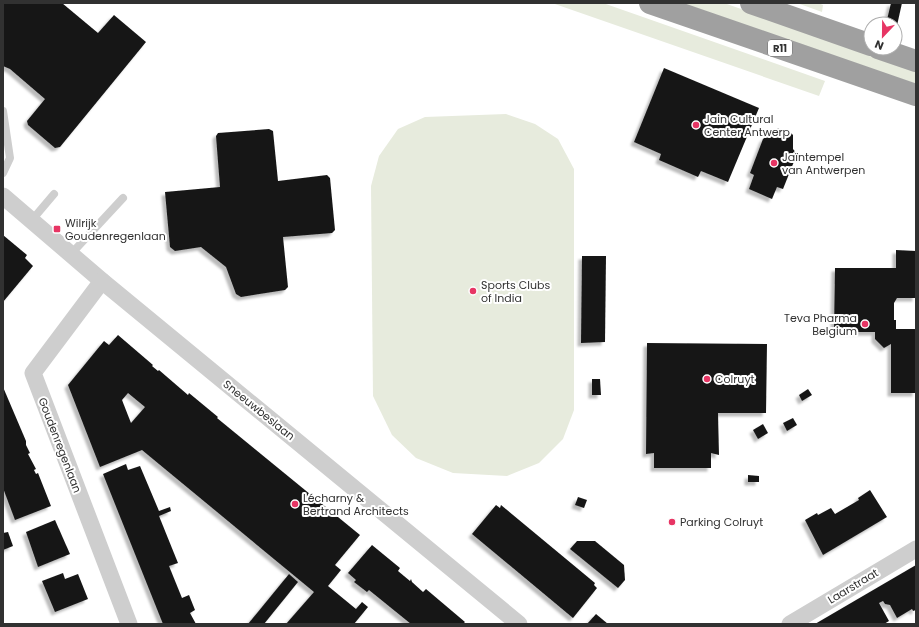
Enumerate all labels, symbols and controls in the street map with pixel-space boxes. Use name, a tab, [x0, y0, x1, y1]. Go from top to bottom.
north arrow	[863, 16, 903, 56]
text: N	[872, 36, 886, 54]
road number: R11	[768, 40, 792, 56]
place label: Jain Cultural Center Antwerp	[704, 111, 790, 140]
marker: Jain Cultural Center Antwerp	[691, 120, 701, 130]
place label: Jaïntempel van Antwerpen	[782, 149, 865, 178]
marker: Jaïntempel van Antwerpen	[769, 158, 779, 168]
place label: Wilrijk Goudenregenlaan	[65, 215, 166, 244]
marker: Wilrijk Goudenregenlaan	[52, 224, 62, 234]
place label: Sports Clubs of India	[481, 277, 550, 306]
marker: Sports Clubs of India	[468, 286, 478, 296]
place label: Teva Pharma Belgium	[784, 310, 857, 339]
marker: Teva Pharma Belgium	[860, 319, 870, 329]
place label: Colruyt	[715, 371, 755, 387]
marker: Colruyt	[702, 374, 712, 384]
street label: Sneeuwbeslaan	[220, 376, 298, 444]
street label: Goudenregenlaan	[34, 395, 86, 495]
place label: Lécharny & Bertrand Architects	[303, 490, 409, 519]
marker: Lécharny & Bertrand Architects	[290, 499, 300, 509]
place label: Parking Colruyt	[680, 514, 763, 530]
marker: Parking Colruyt	[667, 517, 677, 527]
street label: Laarstraat	[825, 565, 881, 607]

